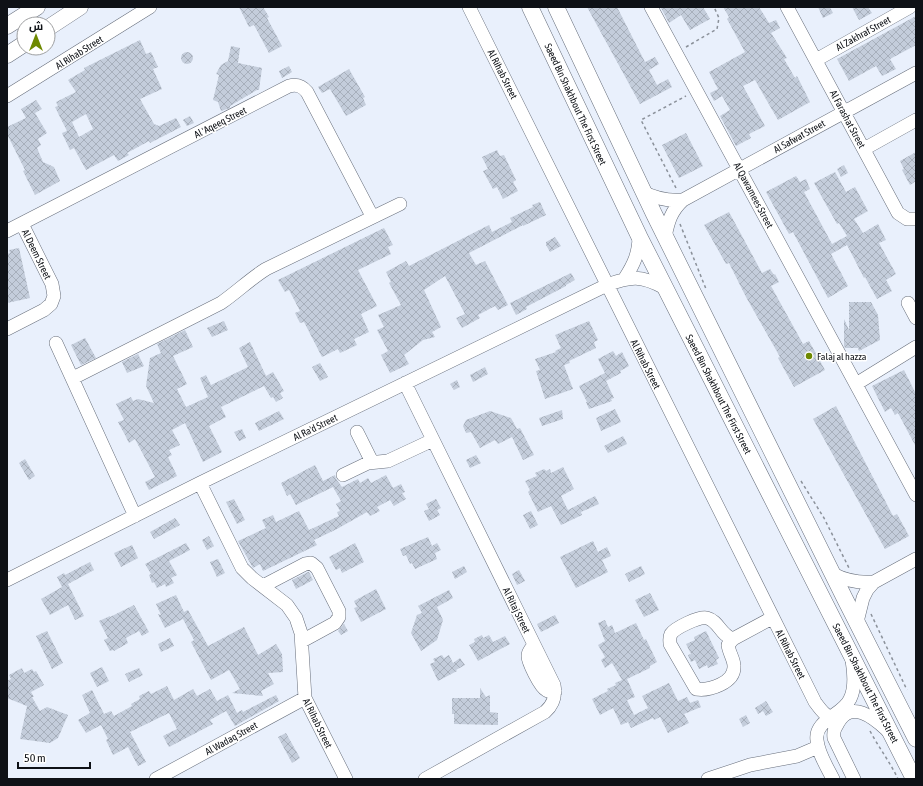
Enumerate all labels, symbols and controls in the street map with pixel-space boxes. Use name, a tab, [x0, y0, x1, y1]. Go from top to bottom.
street label: Al Zakhraf Street	[834, 14, 893, 53]
north arrow	[16, 16, 56, 56]
text: ش	[29, 20, 43, 33]
street label: Al Rihab Street	[54, 33, 105, 71]
street label: Saeed Bin Shakhbout The First Street	[543, 42, 609, 167]
street label: Al Rihab Street	[485, 48, 520, 101]
street label: Al Farashat Street	[828, 88, 867, 150]
street label: Al 'Aqeeq Street	[192, 105, 248, 140]
street label: Al Safwat Street	[772, 118, 827, 155]
street label: Al Qawamees Street	[732, 160, 776, 230]
street label: Al Deem Street	[20, 228, 53, 281]
street label: Saeed Bin Shakhbout The First Street	[684, 333, 754, 456]
street label: Al Rihab Street	[628, 338, 663, 391]
marker: Falaj al hazza	[804, 351, 814, 361]
place label: Falaj al hazza	[817, 351, 867, 362]
street label: Al Ra'd Street	[291, 412, 339, 443]
street label: Al Ritaj Street	[501, 586, 532, 635]
street label: Saeed Bin Shakhbout The First Street	[831, 622, 901, 745]
street label: Al Rihab Street	[773, 628, 808, 681]
street label: Al Rihab Street	[301, 697, 334, 750]
street label: Al Wadaq Street	[203, 720, 259, 757]
scale bar	[18, 744, 90, 770]
text: 50 m	[24, 751, 46, 765]

